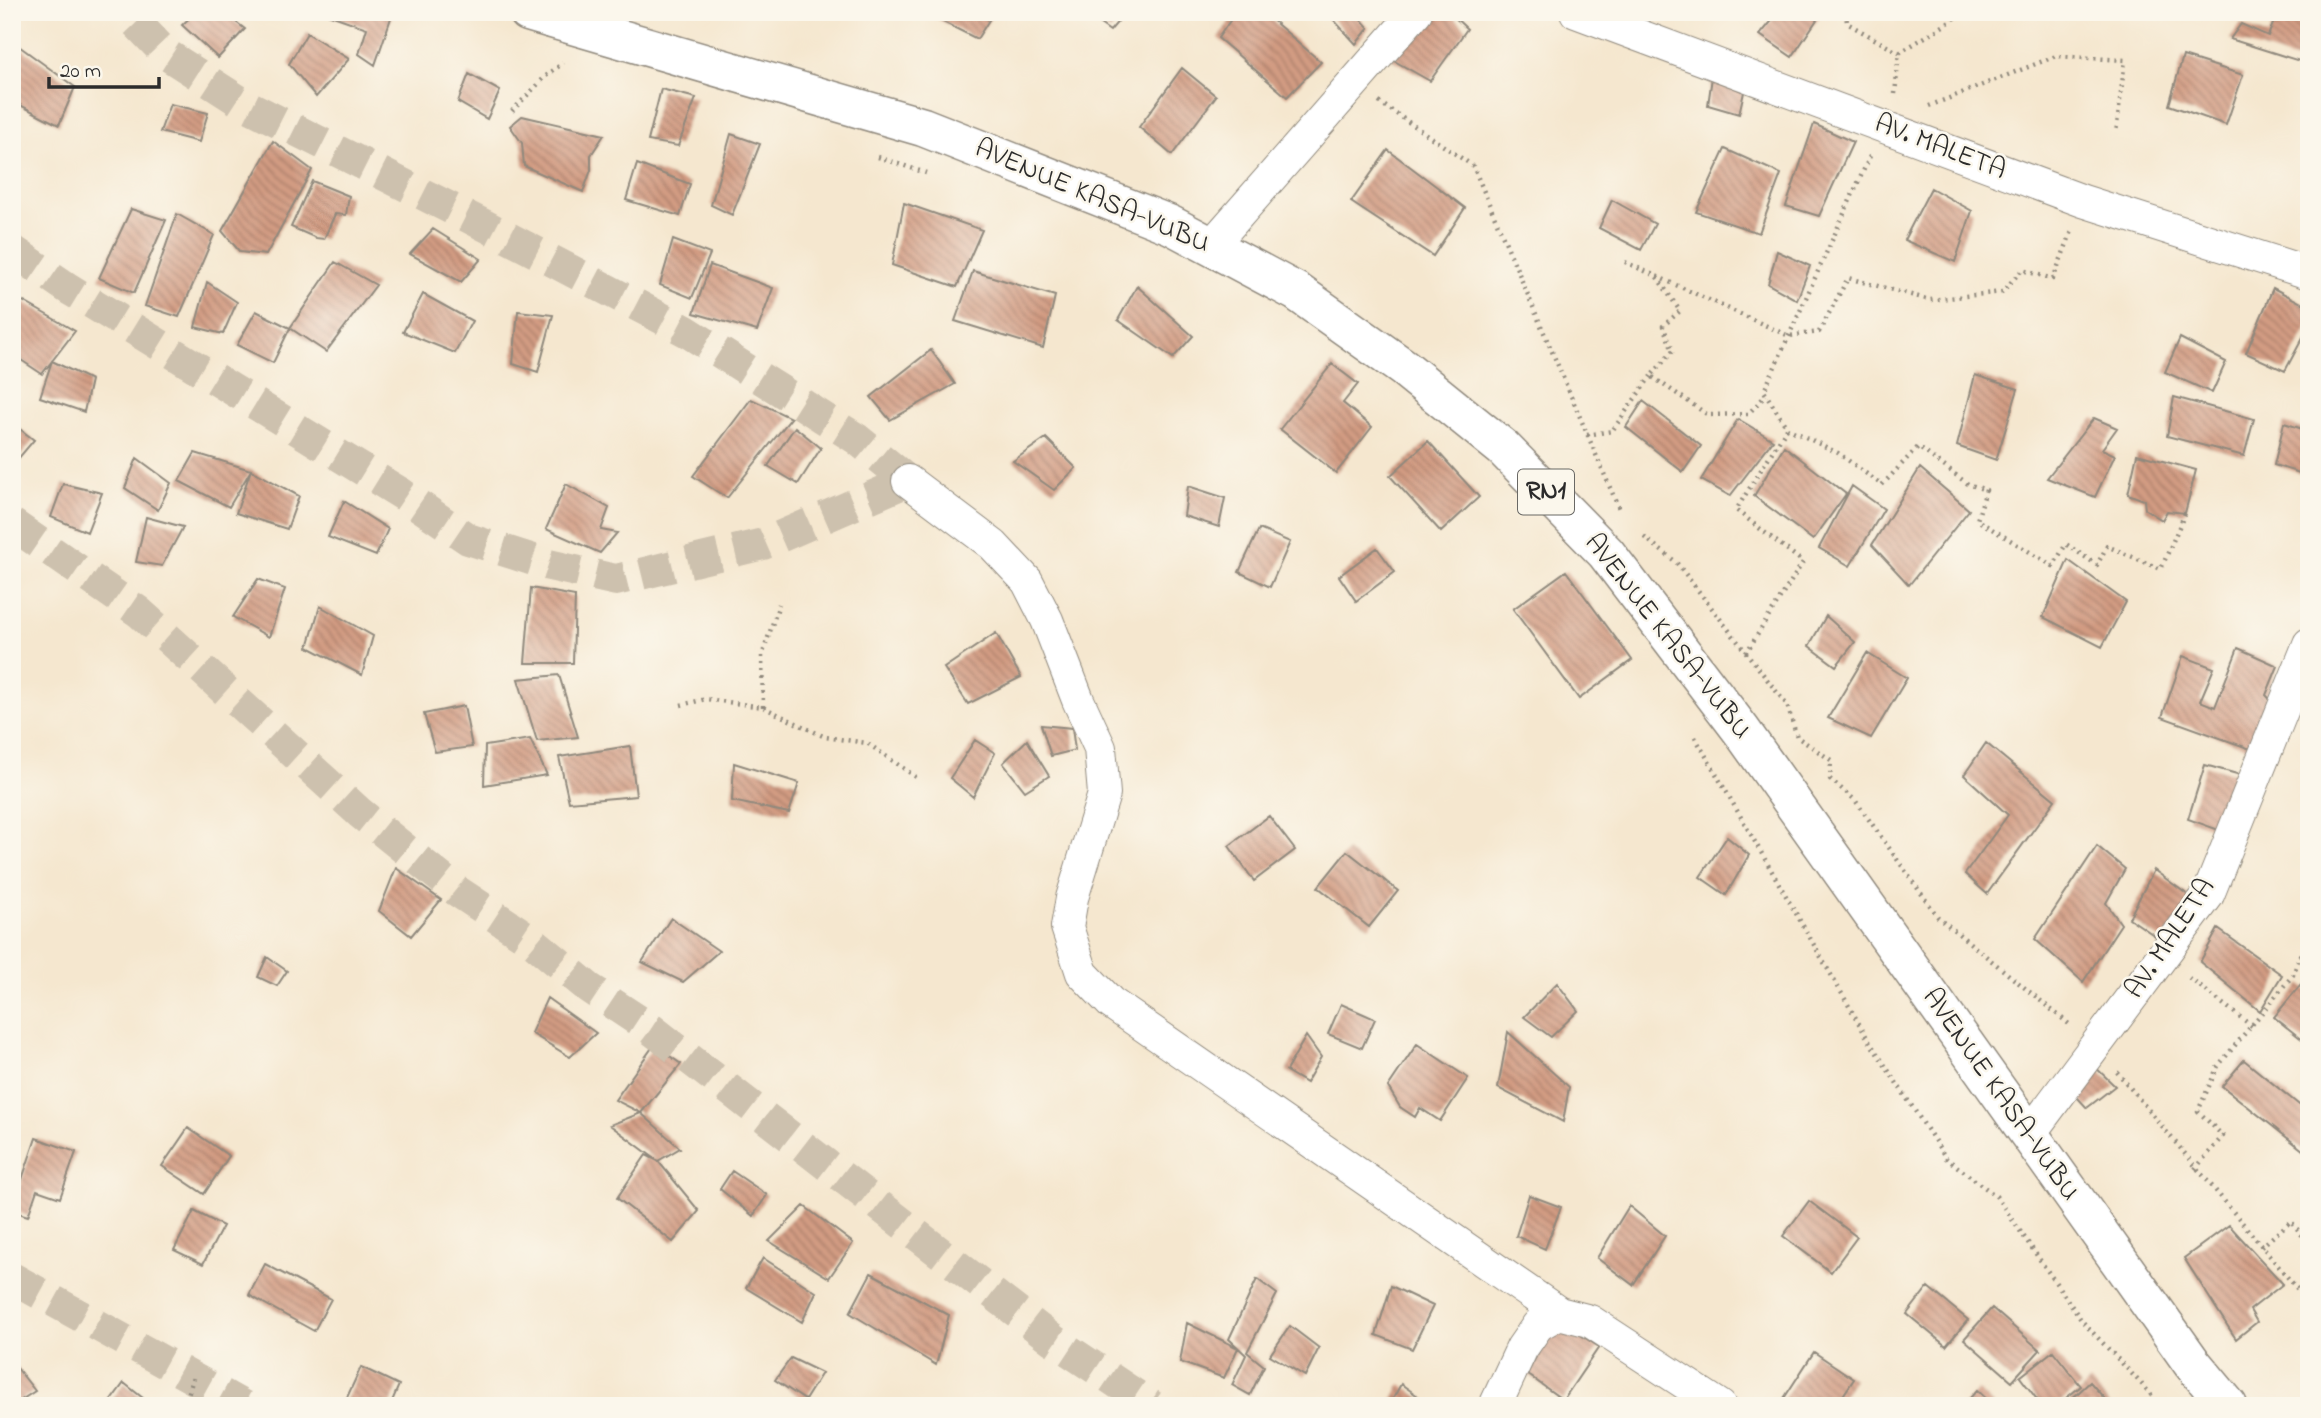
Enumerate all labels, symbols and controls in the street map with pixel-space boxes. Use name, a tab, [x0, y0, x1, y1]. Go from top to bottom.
scale bar	[49, 46, 159, 90]
text: 20 m	[60, 57, 101, 87]
street label: AV. MALETA	[1868, 104, 2012, 192]
street label: AVENUE KASA-VUBU	[968, 129, 1216, 265]
road number: RN1	[1518, 470, 1574, 514]
street label: AVENUE KASA-VUBU	[1573, 525, 1761, 749]
street label: AV. MALETA	[2115, 870, 2227, 1008]
street label: AVENUE KASA-VUBU	[1911, 980, 2089, 1210]

